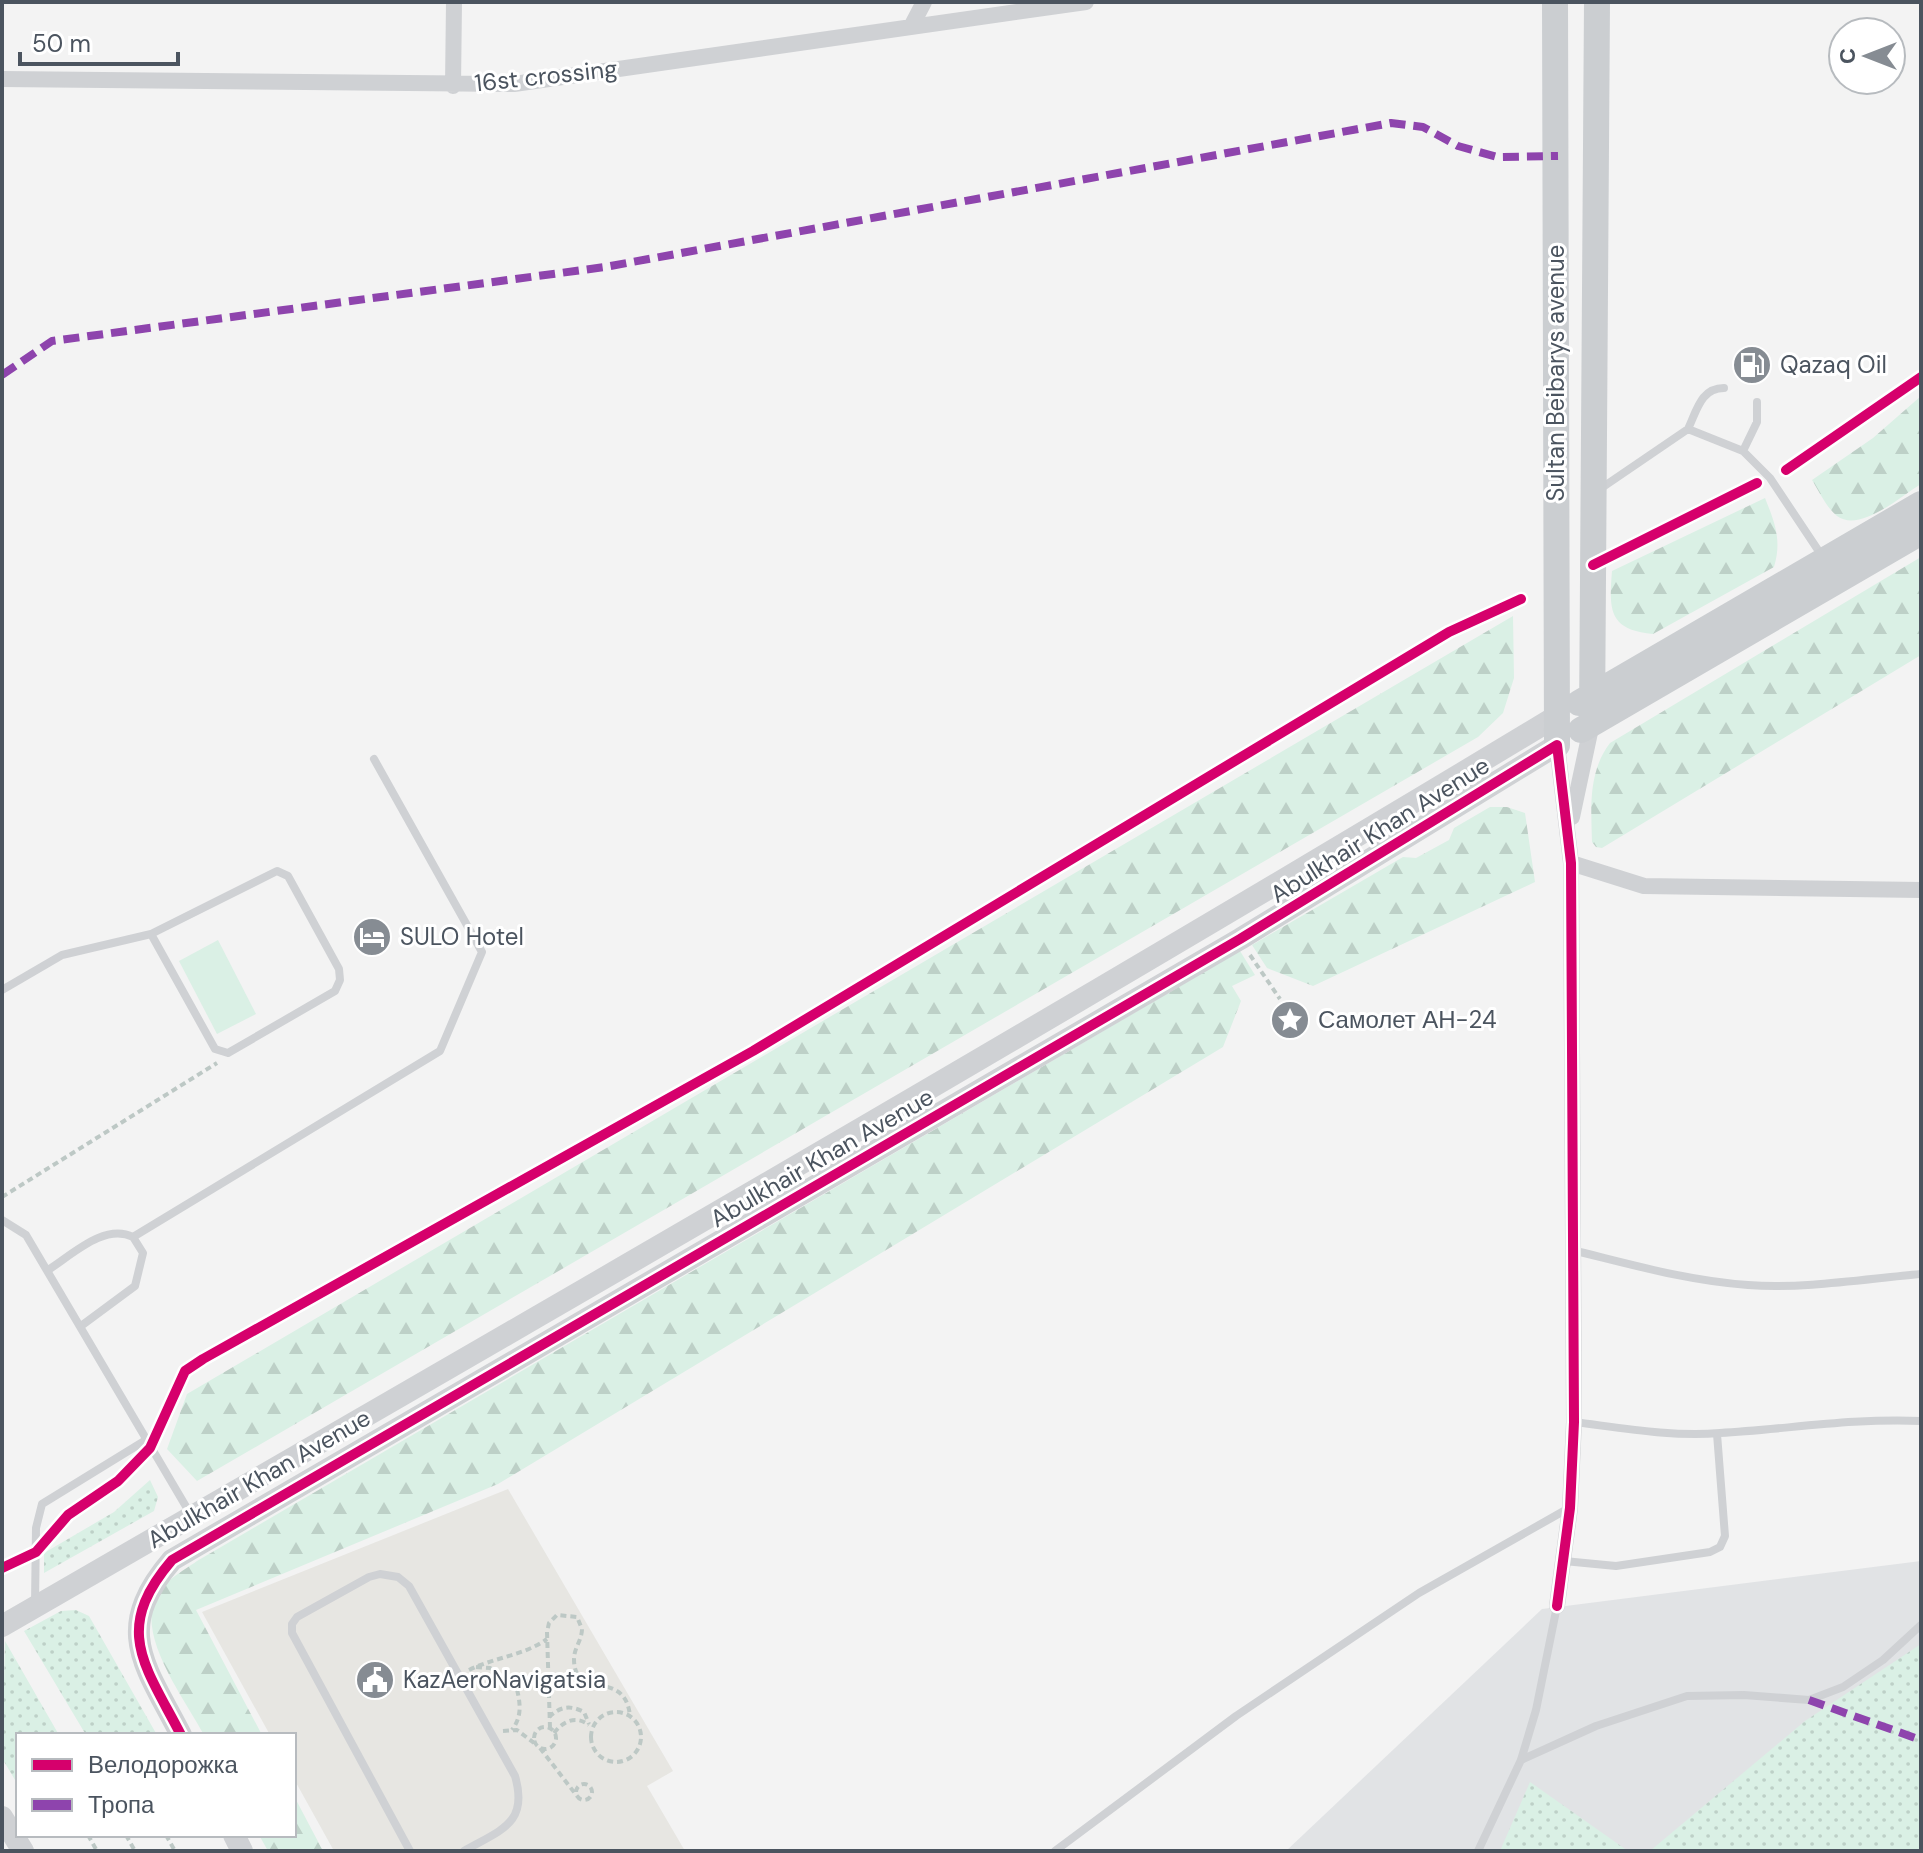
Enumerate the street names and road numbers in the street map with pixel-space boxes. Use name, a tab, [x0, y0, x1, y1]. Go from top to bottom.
street label: 16st crossing	[473, 53, 619, 98]
street label: Sultan Beibarys avenue	[1540, 245, 1571, 502]
street label: Abulkhair Khan Avenue	[1264, 749, 1495, 910]
street label: Abulkhair Khan Avenue	[705, 1081, 939, 1234]
street label: Abulkhair Khan Avenue	[142, 1402, 376, 1555]

